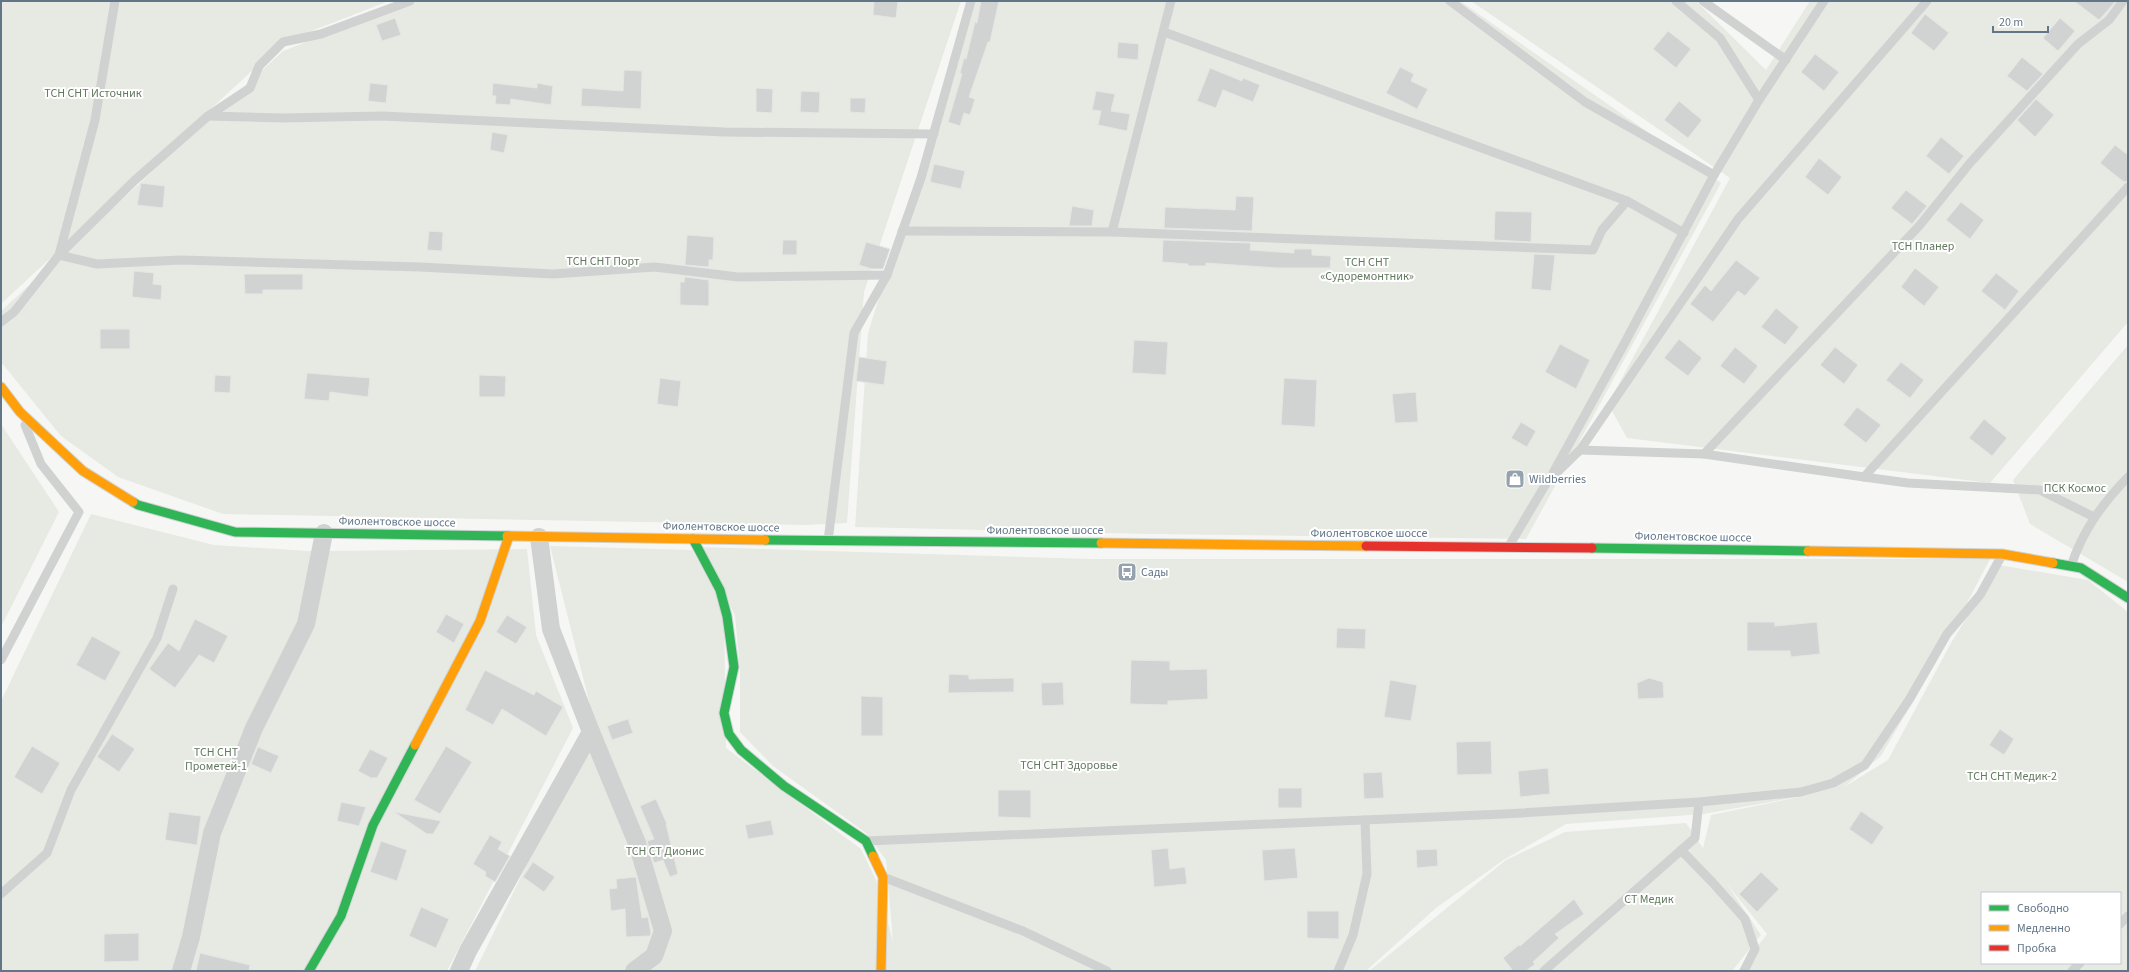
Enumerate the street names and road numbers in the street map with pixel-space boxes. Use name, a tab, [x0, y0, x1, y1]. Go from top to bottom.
street label: Фиолентовское шоссе	[338, 512, 456, 532]
street label: Фиолентовское шоссе	[662, 517, 780, 537]
street label: Фиолентовское шоссе	[986, 522, 1104, 539]
street label: Фиолентовское шоссе	[1310, 525, 1428, 542]
street label: Фиолентовское шоссе	[1634, 527, 1752, 547]

